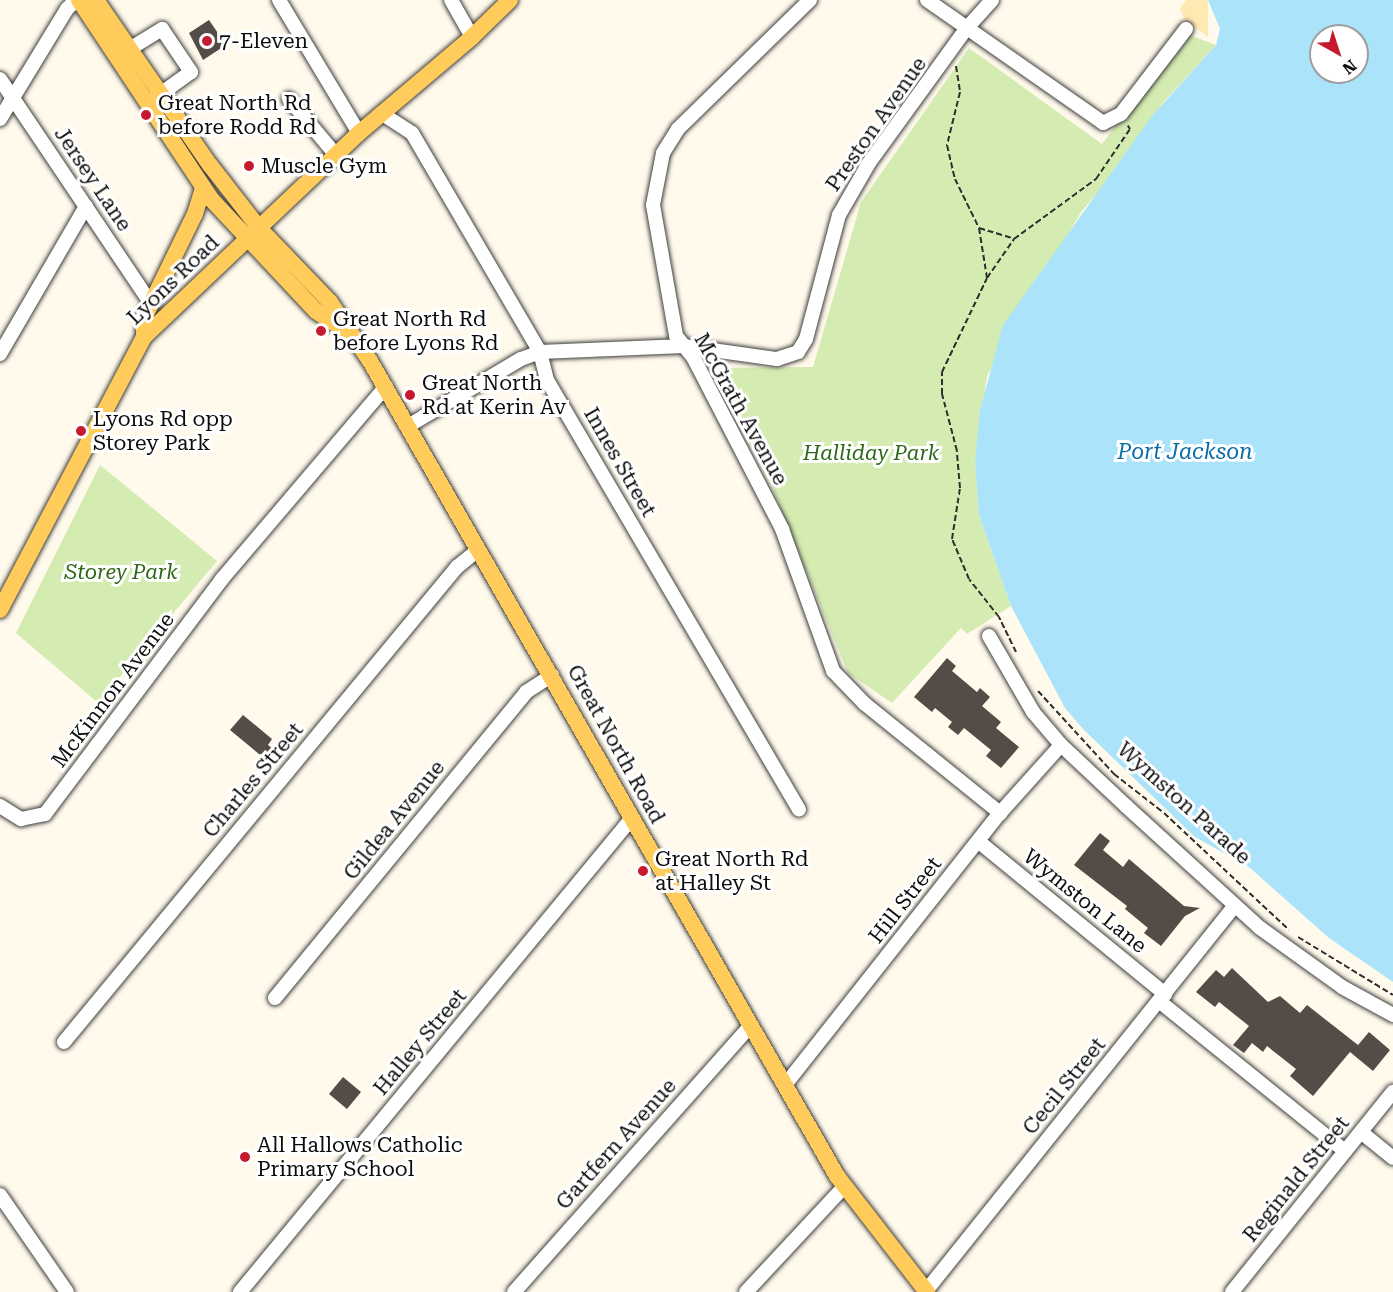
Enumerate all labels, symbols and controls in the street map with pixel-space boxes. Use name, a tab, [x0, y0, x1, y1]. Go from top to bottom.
north arrow	[1309, 24, 1369, 84]
place label: 7-Eleven	[219, 28, 308, 54]
marker: 7-Eleven	[200, 34, 214, 48]
street label: Preston Avenue	[820, 52, 932, 196]
text: N	[1339, 56, 1360, 78]
place label: Great North Rd before Rodd Rd	[158, 90, 316, 140]
marker: Great North Rd before Rodd Rd	[139, 108, 153, 122]
street label: Jersey Lane	[49, 122, 137, 236]
place label: Muscle Gym	[261, 153, 387, 179]
marker: Muscle Gym	[242, 159, 256, 173]
street label: Lyons Road	[122, 230, 224, 330]
place label: Great North Rd before Lyons Rd	[333, 306, 498, 356]
marker: Great North Rd before Lyons Rd	[314, 324, 328, 338]
street label: McGrath Avenue	[689, 329, 793, 489]
place label: Great North Rd at Kerin Av	[422, 370, 566, 420]
marker: Great North Rd at Kerin Av	[403, 388, 417, 402]
street label: Innes Street	[579, 403, 661, 521]
place label: Lyons Rd opp Storey Park	[93, 406, 233, 456]
marker: Lyons Rd opp Storey Park	[74, 424, 88, 438]
water label: Port Jackson	[1117, 439, 1253, 465]
park label: Halliday Park	[803, 440, 939, 466]
park label: Storey Park	[64, 559, 178, 585]
street label: McKinnon Avenue	[46, 607, 180, 773]
street label: Great North Road	[562, 660, 670, 828]
street label: Charles Street	[198, 717, 308, 843]
street label: Wymston Parade	[1112, 737, 1256, 869]
street label: Gildea Avenue	[338, 755, 450, 885]
street label: Wymston Lane	[1018, 844, 1152, 958]
place label: Great North Rd at Halley St	[655, 846, 808, 896]
street label: Hill Street	[863, 852, 947, 948]
marker: Great North Rd at Halley St	[636, 864, 650, 878]
street label: Halley Street	[368, 984, 472, 1100]
street label: Cecil Street	[1017, 1033, 1111, 1139]
street label: Gartfern Avenue	[551, 1073, 681, 1215]
street label: Reginald Street	[1238, 1111, 1354, 1247]
place label: All Hallows Catholic Primary School	[257, 1132, 462, 1182]
marker: All Hallows Catholic Primary School	[238, 1150, 252, 1164]

